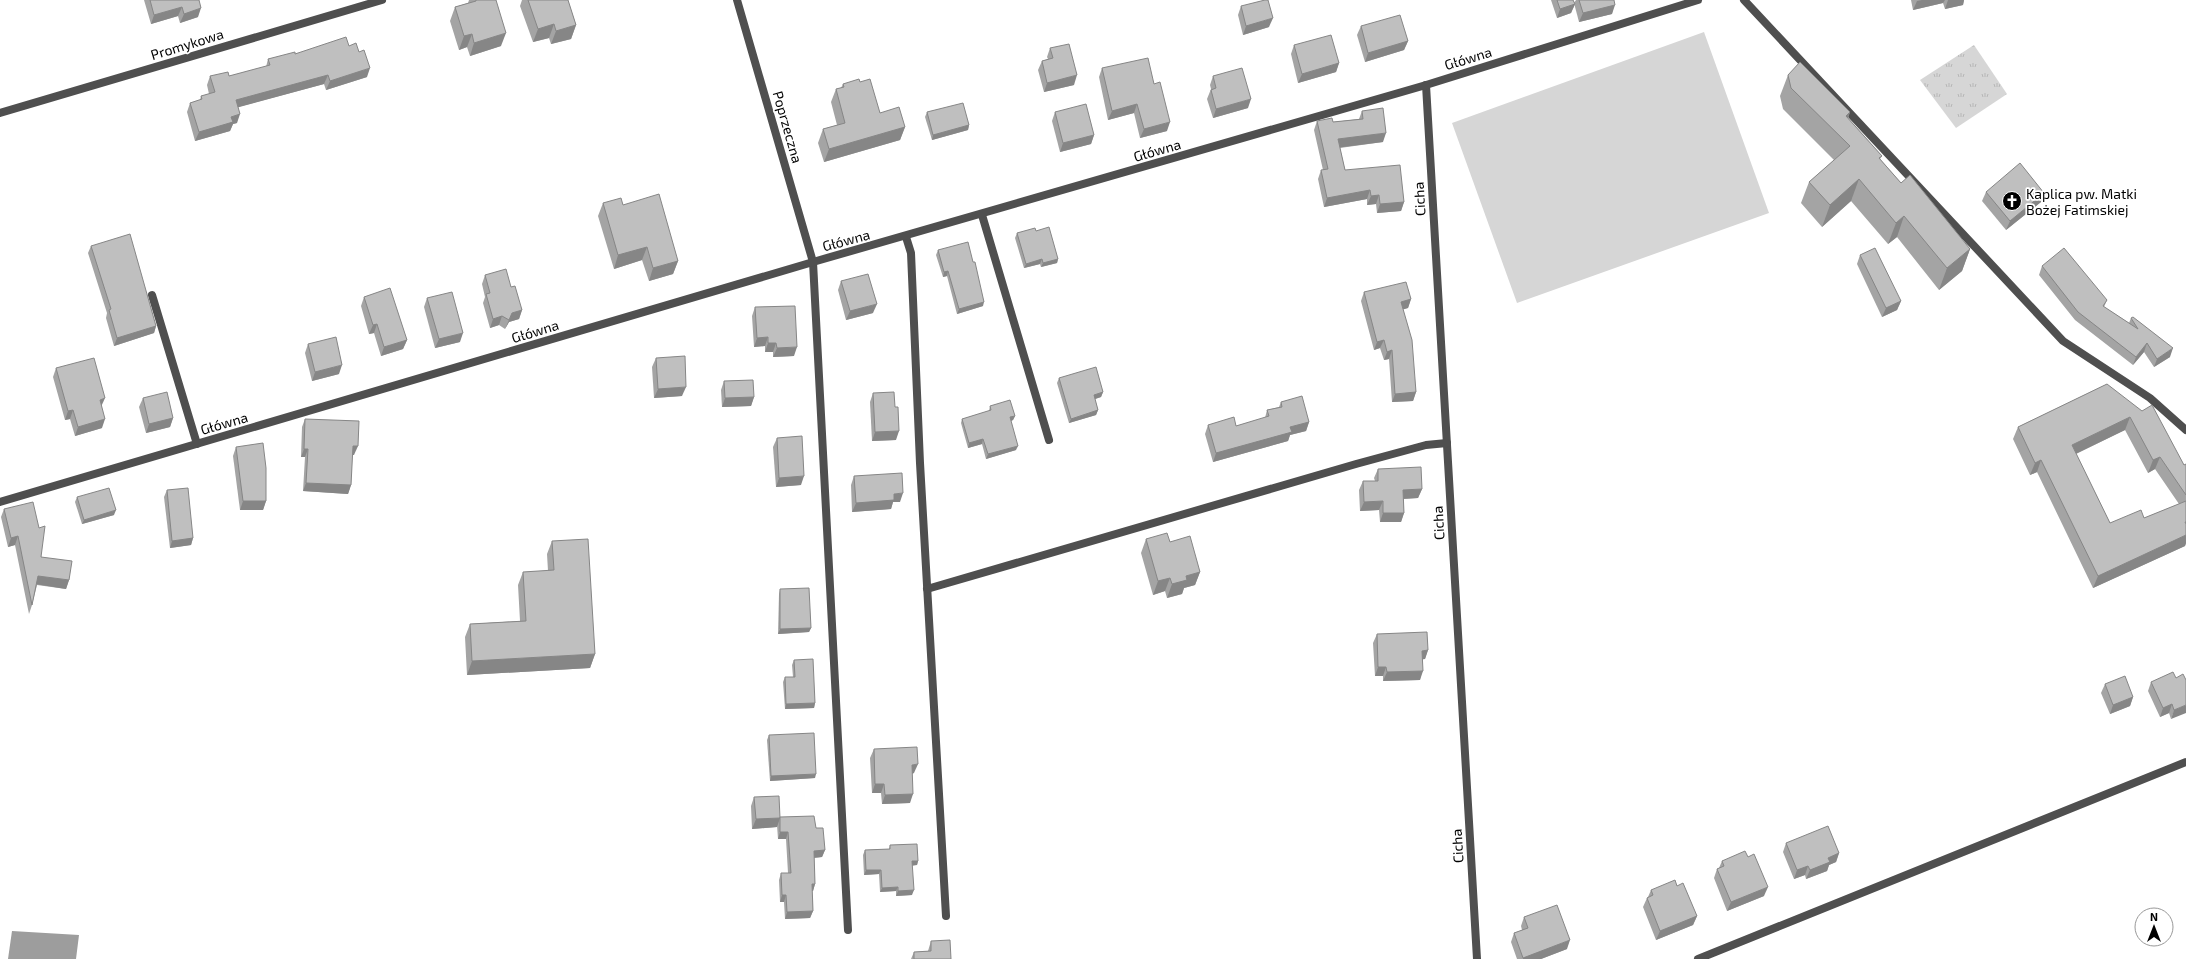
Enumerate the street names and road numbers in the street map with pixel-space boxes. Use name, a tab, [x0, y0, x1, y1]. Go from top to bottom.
street label: Promykowa	[148, 25, 226, 63]
street label: Główna	[1442, 43, 1494, 73]
street label: Poprzeczna	[770, 89, 806, 165]
street label: Główna	[1131, 135, 1183, 165]
street label: Cicha	[1410, 182, 1428, 216]
street label: Główna	[820, 225, 872, 255]
street label: Główna	[509, 316, 561, 346]
street label: Główna	[198, 408, 250, 438]
street label: Cicha	[1429, 506, 1447, 540]
street label: Cicha	[1448, 829, 1466, 863]

